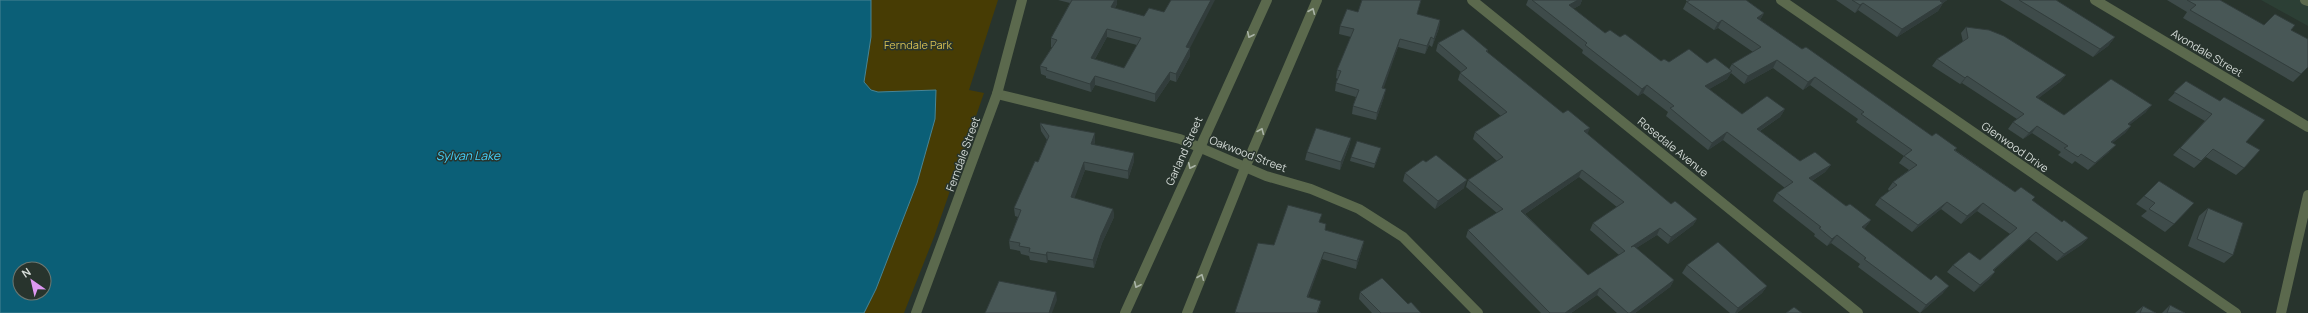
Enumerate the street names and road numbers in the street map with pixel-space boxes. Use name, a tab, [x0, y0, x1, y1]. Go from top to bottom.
street label: Avondale Street	[2169, 25, 2246, 80]
street label: Rosedale Avenue	[1635, 113, 1712, 180]
street label: Ferndale Street	[942, 114, 983, 193]
street label: Garland Street	[1162, 114, 1205, 188]
street label: Glenwood Drive	[1979, 118, 2052, 176]
street label: Oakwood Street	[1207, 132, 1289, 175]

